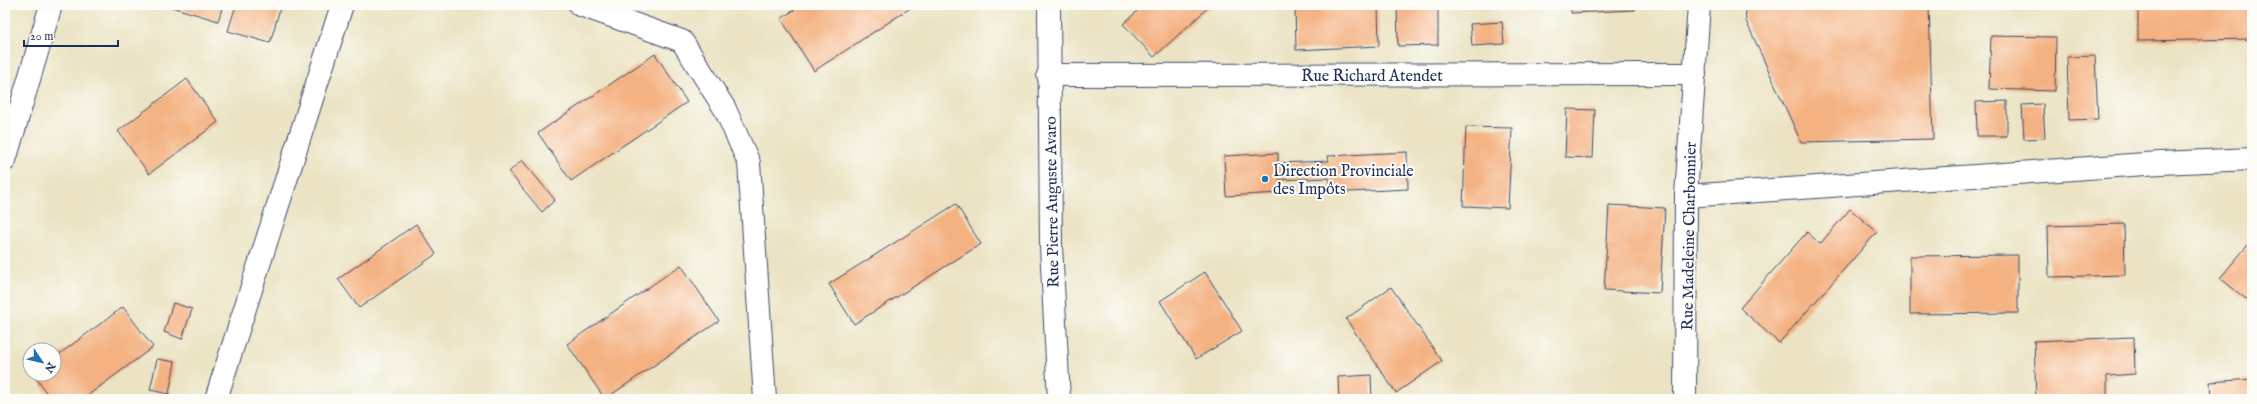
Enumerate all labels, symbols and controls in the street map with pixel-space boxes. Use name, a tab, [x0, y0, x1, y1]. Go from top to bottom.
scale bar	[24, 22, 118, 48]
text: 20 m	[30, 29, 53, 44]
street label: Rue Richard Atendet	[1301, 67, 1443, 87]
street label: Rue Pierre Auguste Avaro	[1041, 116, 1064, 288]
street label: Rue Madeleine Charbonnier	[1678, 141, 1702, 331]
place label: Direction Provinciale des Impôts	[1273, 162, 1414, 200]
marker: Direction Provinciale des Impôts	[1260, 174, 1270, 184]
north arrow	[22, 342, 62, 382]
text: N	[41, 358, 58, 375]

